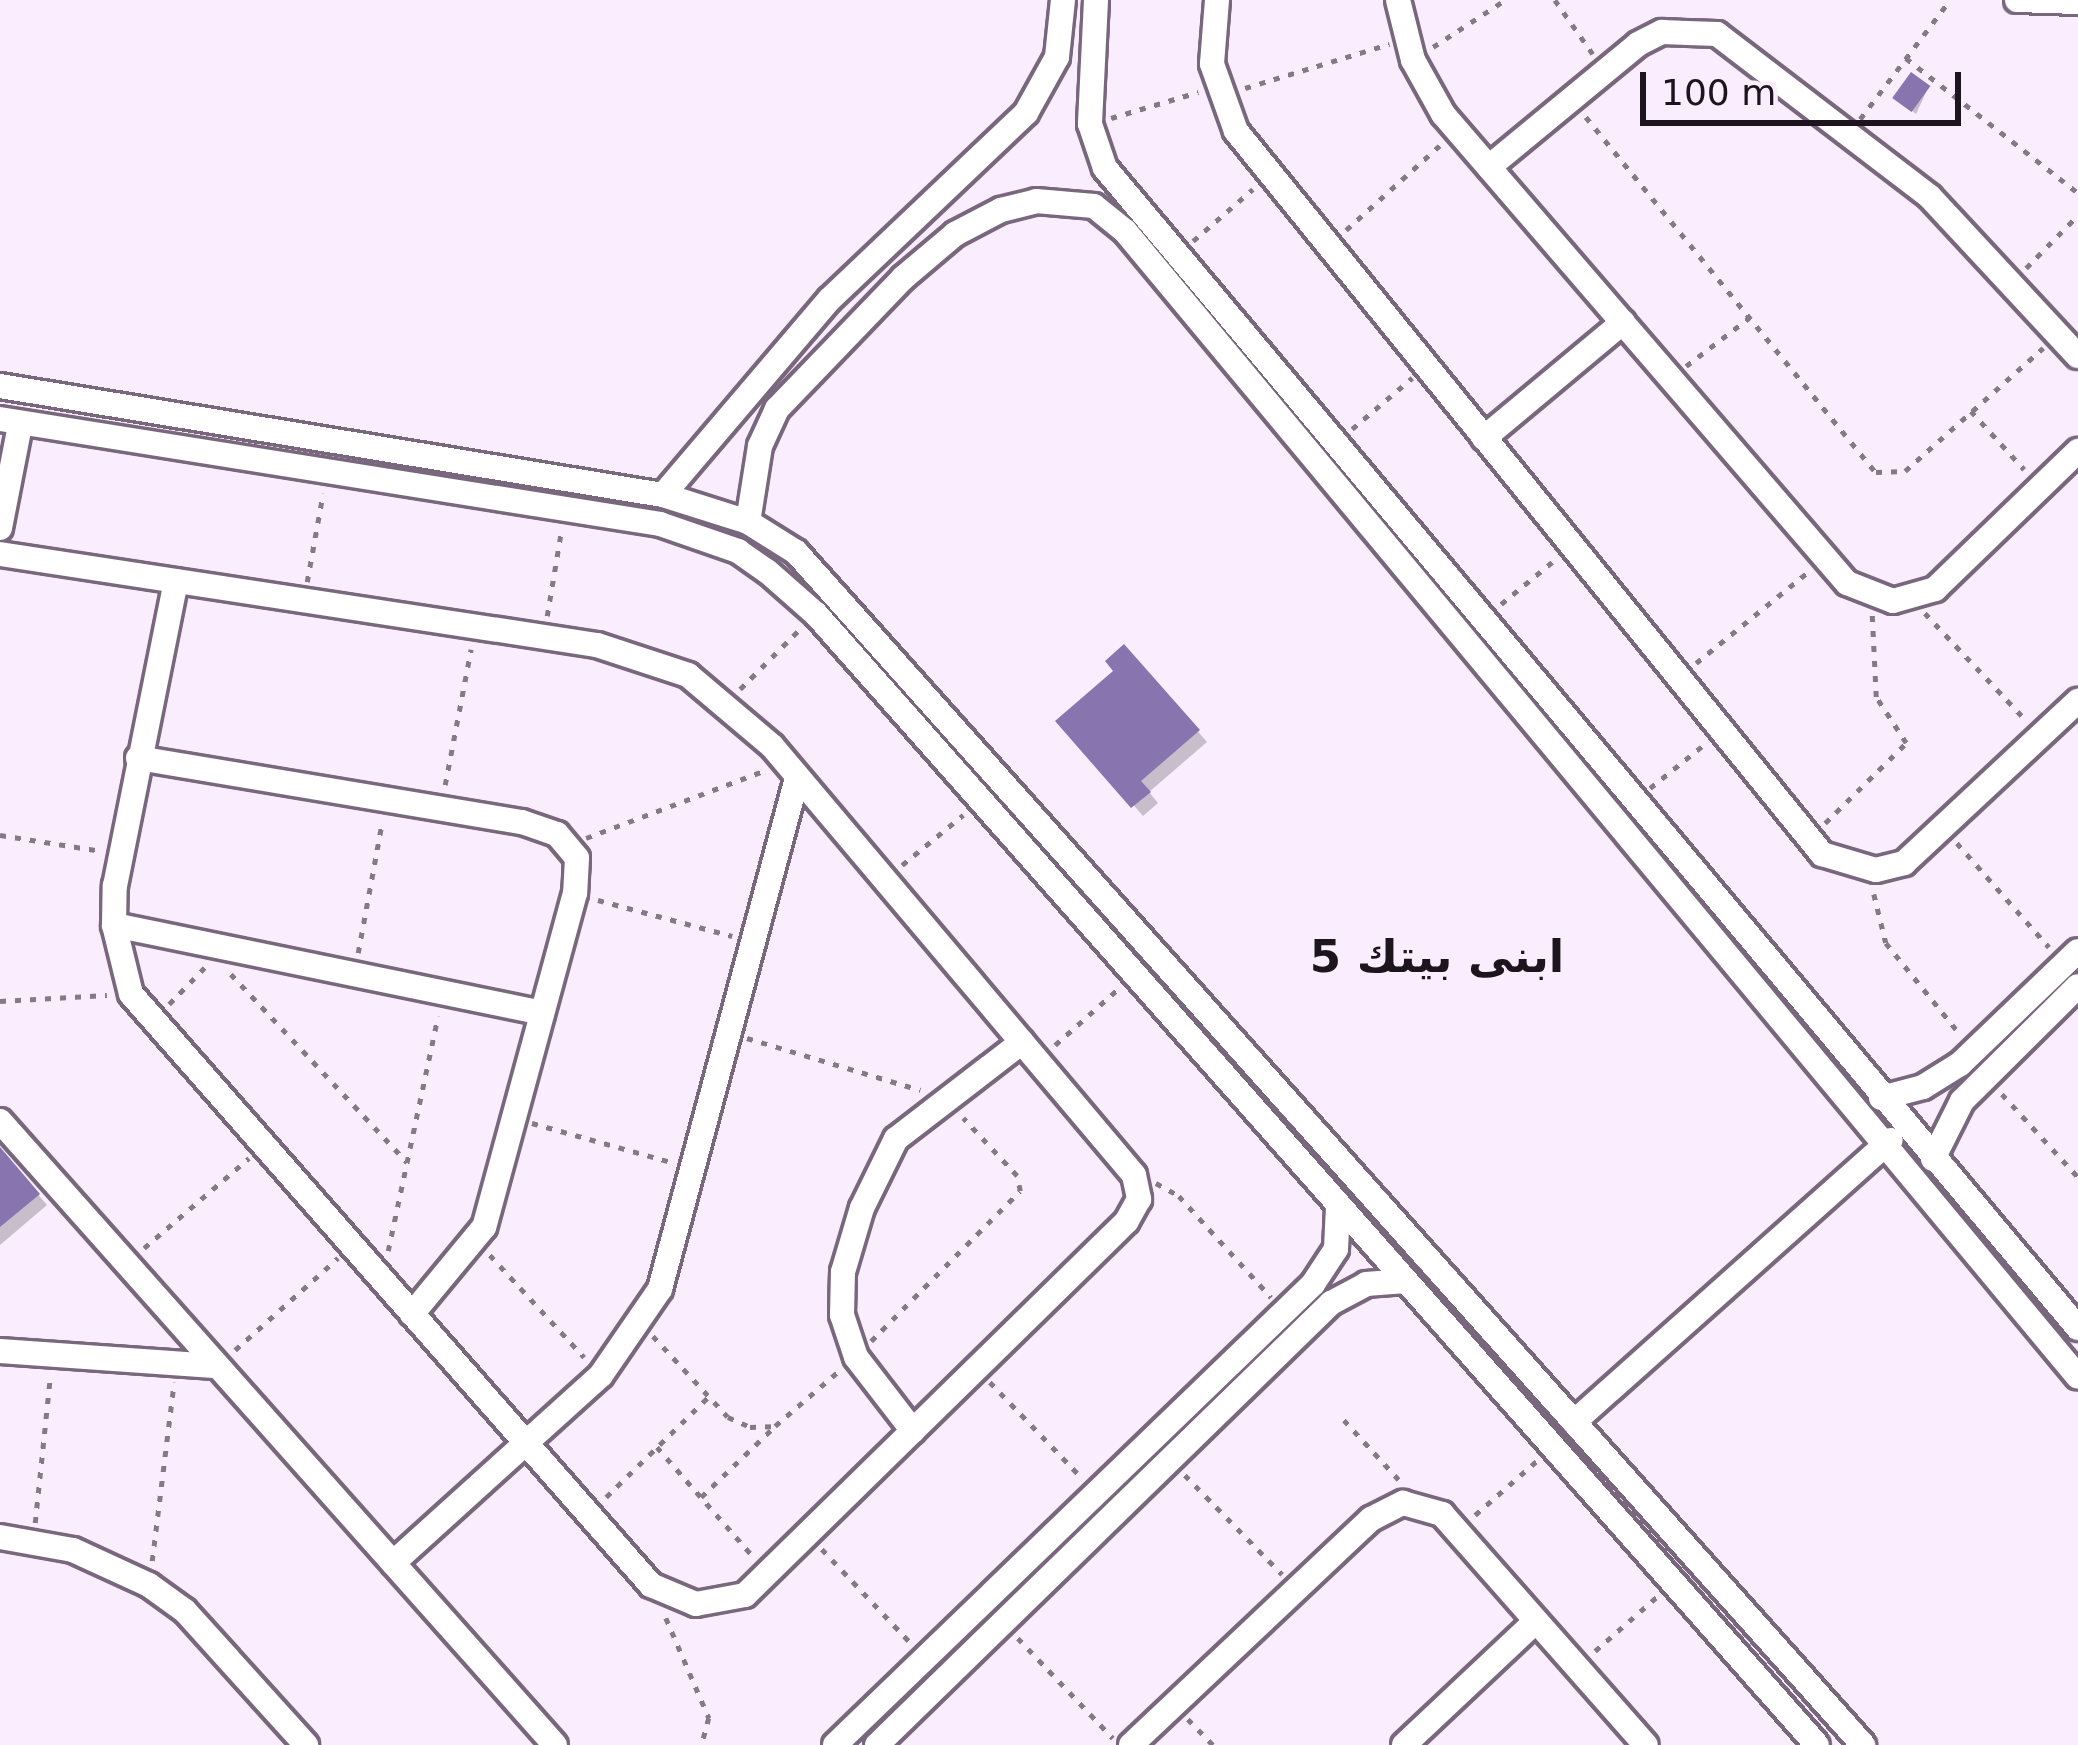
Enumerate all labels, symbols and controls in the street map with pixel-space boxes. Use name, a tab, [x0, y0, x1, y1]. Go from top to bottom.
scale bar	[1646, 48, 1967, 122]
text: 100 m	[1661, 72, 1776, 113]
district label: ابنى بيتك 5	[1310, 930, 1564, 984]

